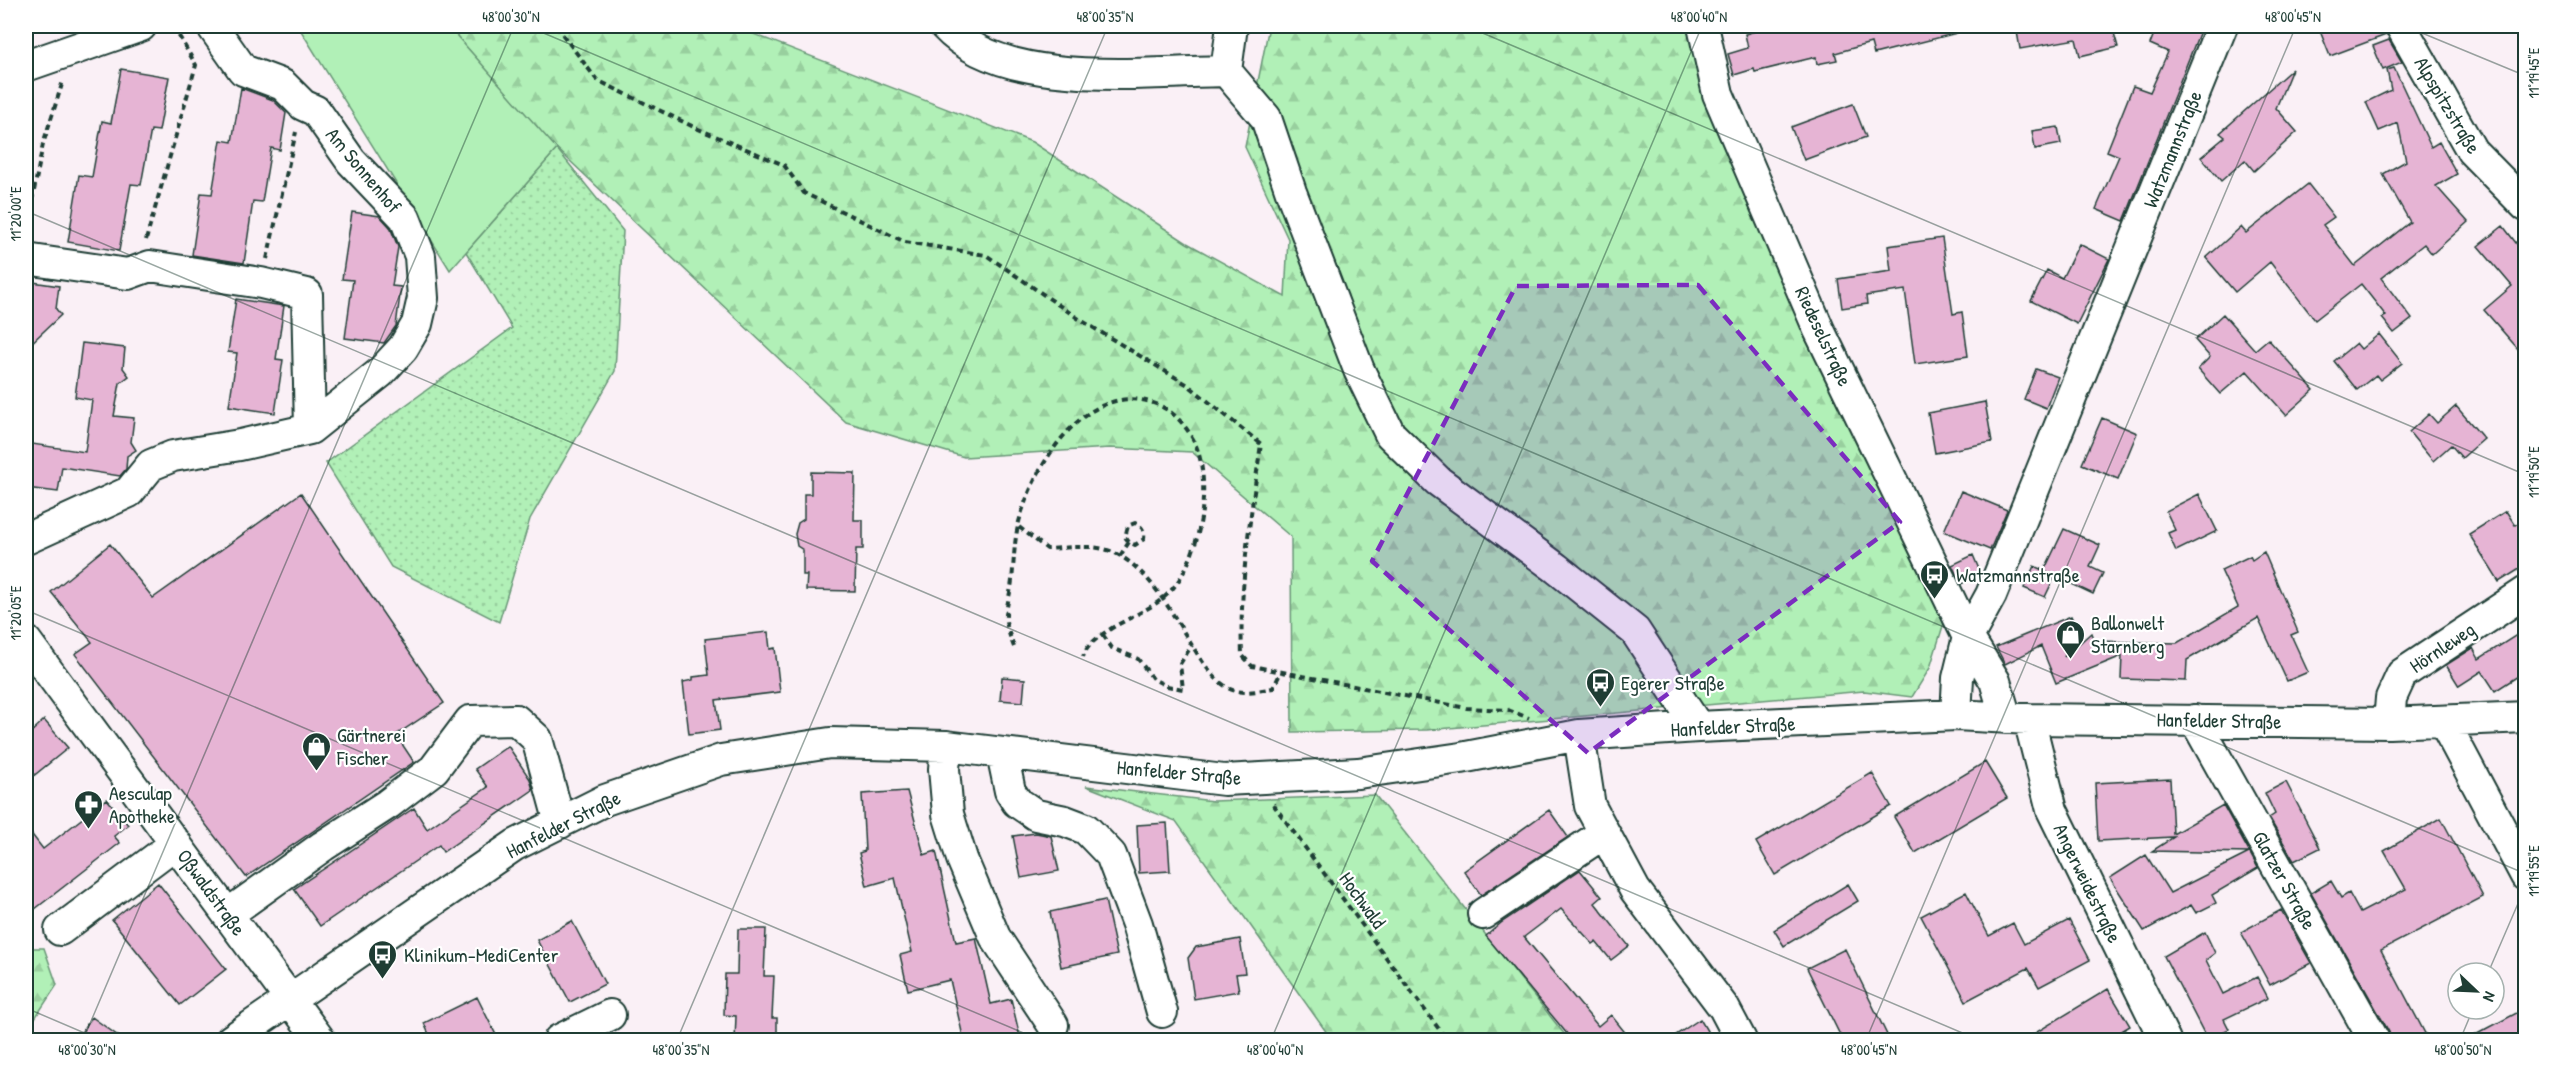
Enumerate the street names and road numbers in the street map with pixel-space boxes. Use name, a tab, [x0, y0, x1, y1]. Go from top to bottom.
street label: Alpspitzstraße	[2408, 52, 2488, 158]
street label: Watzmannstraße	[2136, 87, 2208, 211]
street label: Am Sonnenhof	[320, 122, 408, 218]
street label: Riedeselstraße	[1789, 282, 1859, 390]
street label: Hörnleweg	[2404, 615, 2480, 679]
street label: Hanfelder Straße	[2156, 705, 2282, 735]
street label: Hanfelder Straße	[1670, 709, 1796, 743]
street label: Hanfelder Straße	[1116, 753, 1242, 791]
street label: Hanfelder Straße	[501, 784, 625, 864]
street label: Angerweidestraße	[2047, 819, 2129, 947]
street label: Glatzer Straße	[2247, 826, 2323, 934]
street label: Oßwaldstraße	[172, 843, 253, 941]
street label: Hochwald	[1333, 866, 1393, 934]

